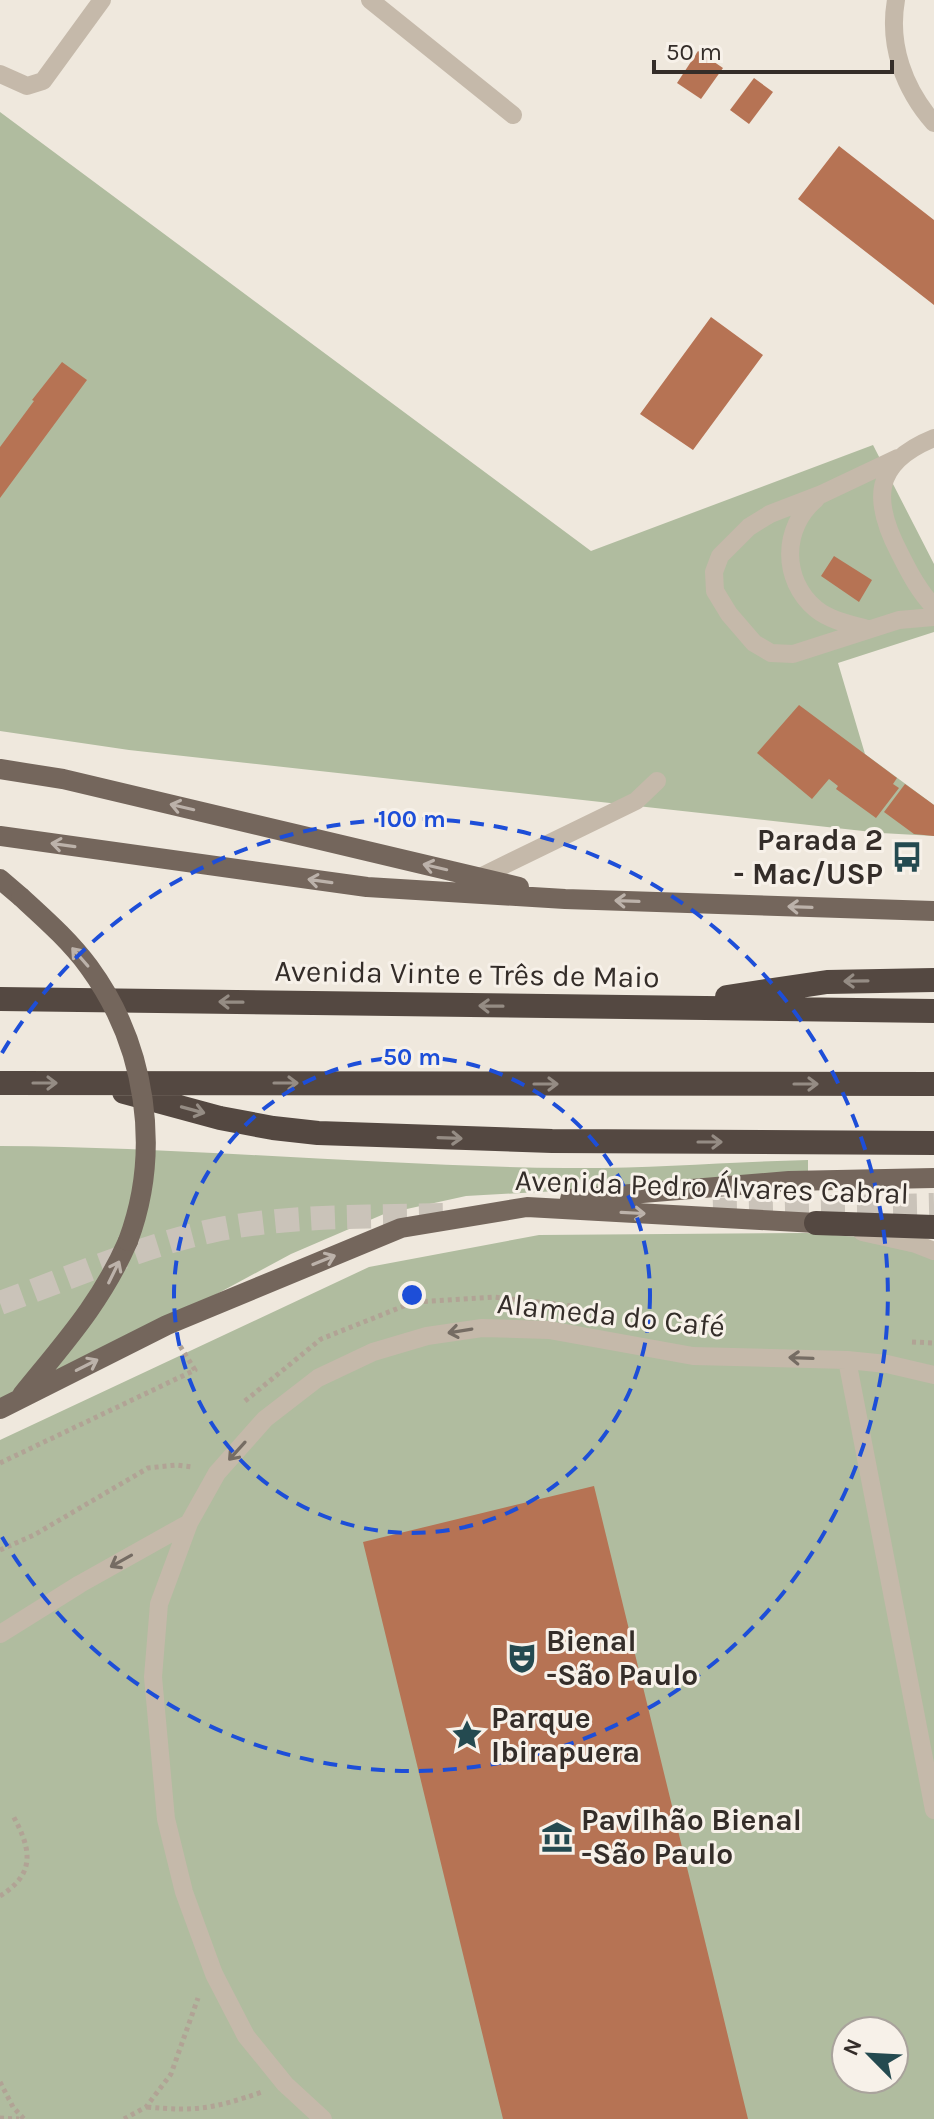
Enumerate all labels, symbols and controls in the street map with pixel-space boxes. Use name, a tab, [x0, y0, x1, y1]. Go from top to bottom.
scale bar	[654, 24, 892, 74]
text: 50 m	[666, 38, 722, 66]
one-way arrow	[170, 799, 196, 814]
text: 100 m	[378, 805, 446, 833]
place label: Parada 2 - Mac/USP	[733, 822, 883, 892]
one-way arrow	[50, 837, 76, 852]
bus stop icon: Parada 2 - Mac/USP	[890, 840, 924, 874]
one-way arrow	[423, 858, 449, 873]
one-way arrow	[308, 873, 333, 888]
one-way arrow	[614, 894, 641, 909]
one-way arrow	[787, 899, 814, 914]
one-way arrow	[71, 947, 89, 967]
street label: Avenida Vinte e Três de Maio	[274, 953, 660, 995]
one-way arrow	[843, 974, 870, 989]
one-way arrow	[218, 994, 245, 1010]
one-way arrow	[478, 998, 505, 1014]
text: 50 m	[383, 1043, 441, 1071]
one-way arrow	[31, 1075, 58, 1091]
one-way arrow	[272, 1075, 299, 1091]
one-way arrow	[532, 1076, 559, 1092]
one-way arrow	[792, 1076, 819, 1092]
one-way arrow	[179, 1104, 205, 1119]
one-way arrow	[436, 1130, 463, 1145]
one-way arrow	[696, 1134, 723, 1150]
street label: Avenida Pedro Álvares Cabral	[514, 1162, 910, 1212]
one-way arrow	[619, 1205, 646, 1220]
one-way arrow	[311, 1252, 336, 1266]
one-way arrow	[107, 1260, 122, 1284]
centre of rings	[398, 1281, 426, 1309]
street label: Alameda do Café	[495, 1285, 727, 1345]
one-way arrow	[448, 1324, 473, 1339]
one-way arrow	[788, 1350, 815, 1366]
one-way arrow	[74, 1357, 98, 1373]
one-way arrow	[228, 1440, 246, 1460]
one-way arrow	[110, 1553, 133, 1569]
place label: Bienal -São Paulo	[546, 1623, 698, 1693]
theatre icon: Bienal -São Paulo	[505, 1641, 539, 1675]
place label: Parque Ibirapuera	[491, 1700, 640, 1770]
place icon: Parque Ibirapuera	[450, 1718, 484, 1752]
place label: Pavilhão Bienal -São Paulo	[581, 1802, 802, 1872]
museum icon: Pavilhão Bienal -São Paulo	[540, 1820, 574, 1854]
north arrow	[830, 2015, 910, 2095]
text: N	[838, 2035, 868, 2060]

